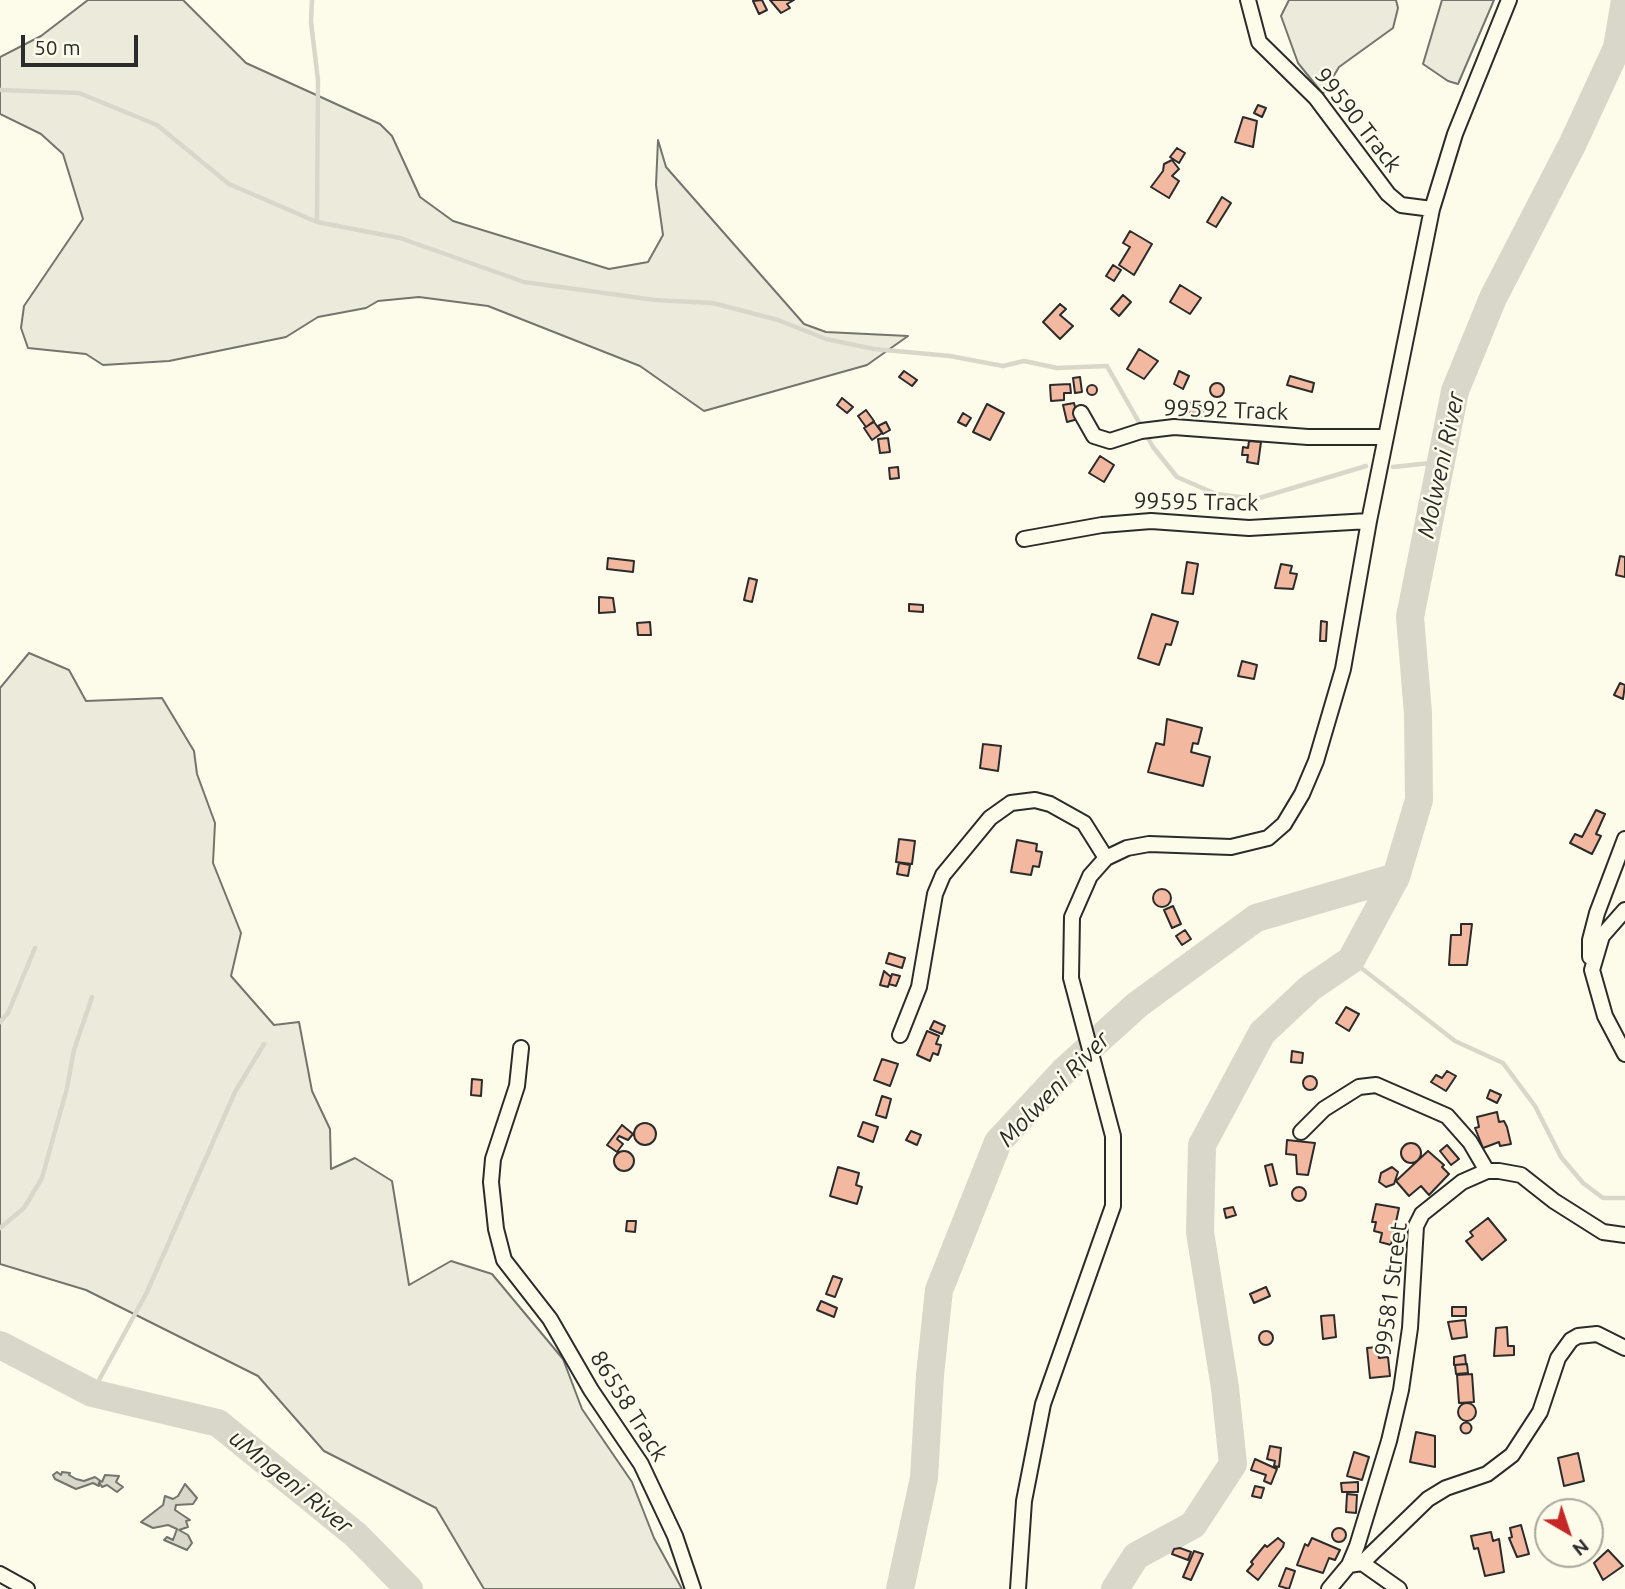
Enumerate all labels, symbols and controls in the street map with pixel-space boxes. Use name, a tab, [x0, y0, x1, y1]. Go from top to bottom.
scale bar	[24, 21, 142, 65]
text: 50 m	[34, 35, 81, 59]
street label: 99590 Track	[1309, 62, 1407, 178]
water label: Molweni River	[1411, 389, 1471, 541]
street label: 99592 Track	[1163, 394, 1289, 426]
street label: 99595 Track	[1133, 487, 1259, 517]
water label: Molweni River	[992, 1025, 1116, 1153]
street label: 99581 Street	[1369, 1221, 1413, 1357]
street label: 86558 Track	[584, 1346, 674, 1466]
water label: uMngeni River	[224, 1424, 358, 1540]
north arrow	[1534, 1498, 1604, 1568]
text: N	[1569, 1535, 1593, 1561]

